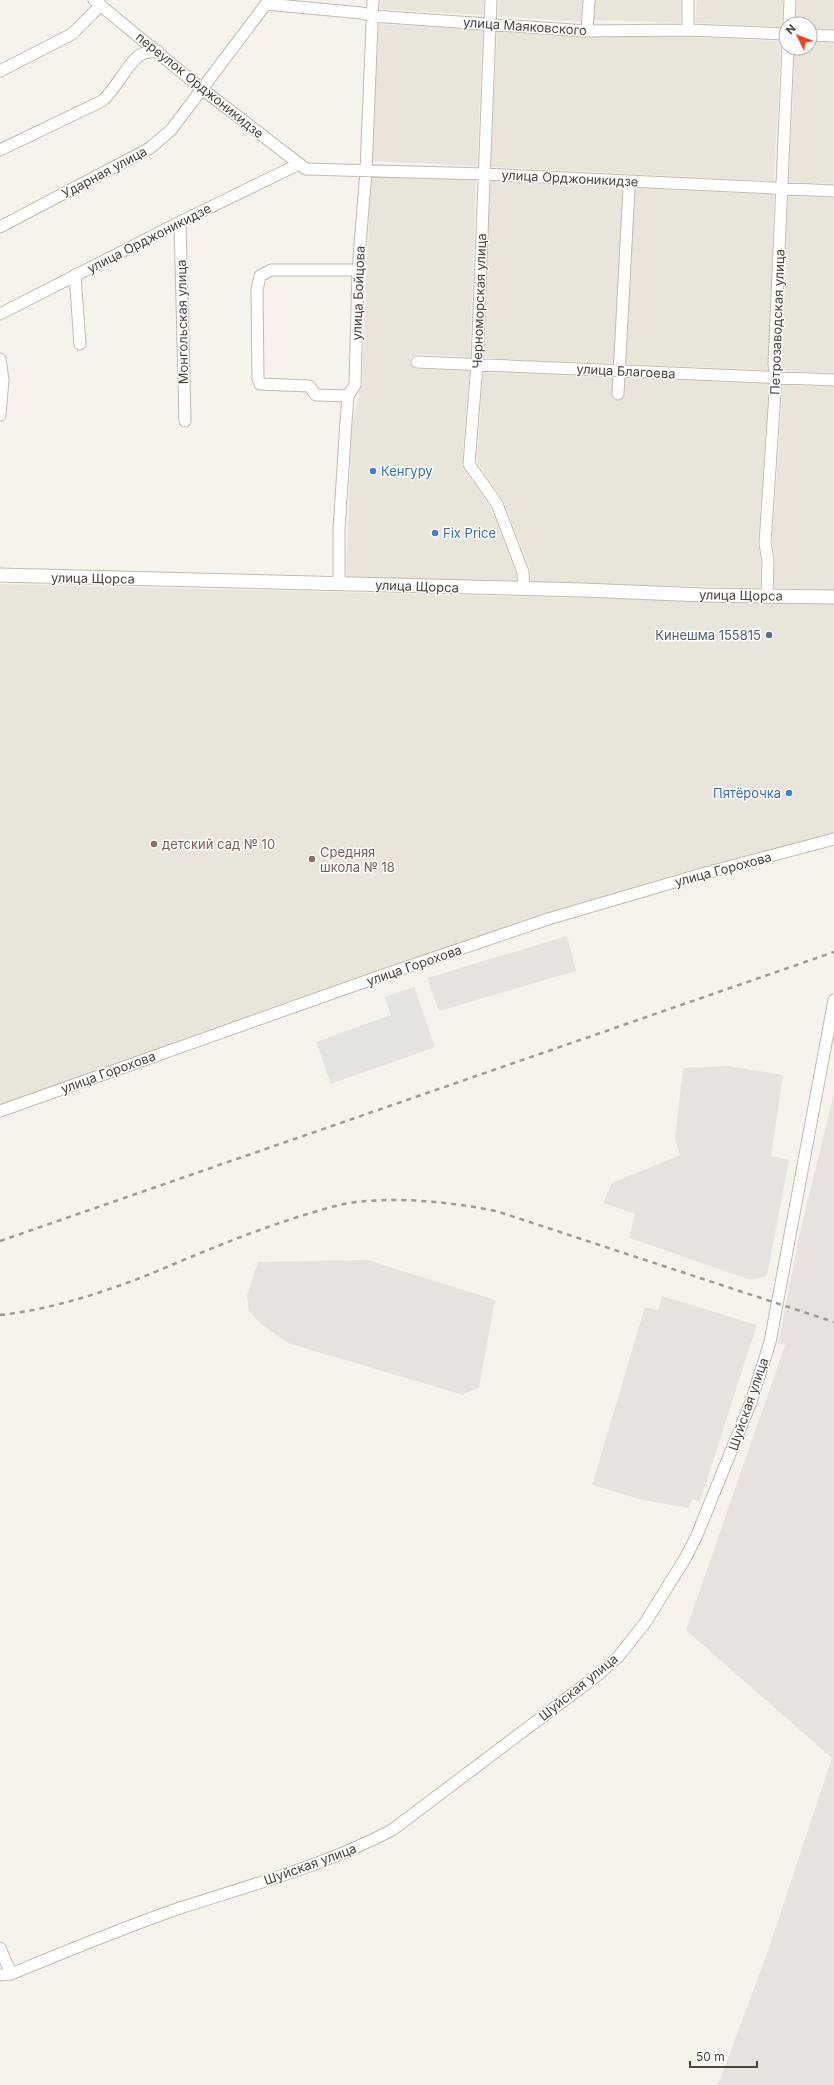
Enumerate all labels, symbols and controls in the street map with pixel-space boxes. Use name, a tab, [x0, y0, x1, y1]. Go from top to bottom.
street label: улица Маяковского	[463, 14, 588, 38]
north arrow	[778, 16, 818, 56]
text: N	[783, 21, 799, 37]
street label: переулок Орджоникидзе	[133, 29, 267, 141]
street label: Ударная улица	[59, 143, 149, 201]
street label: улица Орджоникидзе	[501, 166, 639, 190]
street label: улица Орджоникидзе	[84, 200, 214, 276]
street label: Черноморская улица	[469, 233, 489, 369]
street label: улица Бойцова	[348, 245, 368, 341]
street label: Петрозаводская улица	[766, 249, 788, 395]
street label: Монгольская улица	[173, 259, 191, 385]
street label: улица Благоева	[576, 360, 676, 382]
place label: Кенгуру	[381, 463, 433, 479]
marker: Кенгуру	[368, 466, 378, 476]
place label: Fix Price	[443, 525, 496, 541]
marker: Fix Price	[430, 528, 440, 538]
street label: улица Щорса	[51, 569, 135, 587]
street label: улица Щорса	[375, 577, 459, 595]
street label: улица Щорса	[699, 586, 783, 604]
place label: Кинешма 155815	[655, 627, 761, 643]
marker: Кинешма 155815	[764, 630, 774, 640]
place label: Пятёрочка	[713, 785, 781, 801]
marker: Пятёрочка	[784, 788, 794, 798]
place label: детский сад № 10	[162, 836, 275, 852]
marker: детский сад № 10	[149, 839, 159, 849]
place label: Средняя школа № 18	[320, 844, 395, 875]
street label: улица Горохова	[673, 848, 773, 890]
marker: Средняя школа № 18	[307, 854, 317, 864]
street label: улица Горохова	[364, 941, 464, 989]
street label: улица Горохова	[58, 1047, 158, 1097]
street label: Шуйская улица	[725, 1355, 771, 1453]
street label: Шуйская улица	[535, 1650, 621, 1724]
street label: Шуйская улица	[262, 1840, 358, 1888]
scale bar	[690, 2043, 757, 2069]
text: 50 m	[696, 2049, 725, 2064]

